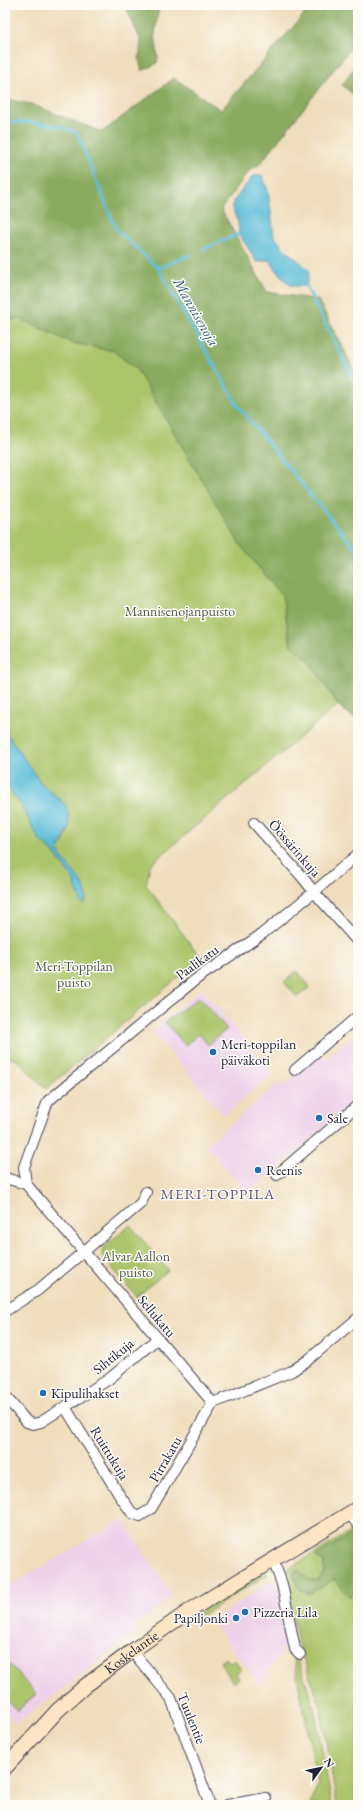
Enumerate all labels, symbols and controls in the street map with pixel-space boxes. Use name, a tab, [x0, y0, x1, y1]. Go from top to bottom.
water label: Mannisenoja	[169, 273, 224, 349]
park label: Mannisenojanpuisto	[125, 602, 235, 620]
street label: Öössärinkuja	[265, 816, 325, 881]
street label: Paalikatu	[172, 940, 223, 984]
park label: Meri-Toppilan puisto	[35, 957, 114, 991]
place label: Meri-toppilan päiväkoti	[221, 1035, 297, 1069]
marker: Meri-toppilan päiväkoti	[208, 1047, 218, 1057]
place label: Sale	[327, 1109, 348, 1127]
marker: Sale	[314, 1113, 324, 1123]
place label: Reenis	[266, 1161, 303, 1179]
marker: Reenis	[253, 1165, 263, 1175]
district label: MERI-TOPPILA	[161, 1184, 275, 1203]
park label: Alvar Aallon puisto	[101, 1247, 171, 1281]
street label: Sellukatu	[134, 1291, 180, 1341]
street label: Sihtikuja	[89, 1334, 138, 1378]
place label: Kipulihakset	[51, 1384, 120, 1402]
marker: Kipulihakset	[38, 1388, 48, 1398]
street label: Ruittukuja	[87, 1423, 134, 1483]
street label: Pirrakatu	[145, 1432, 186, 1485]
place label: Pizzeria Lila	[253, 1603, 318, 1621]
marker: Pizzeria Lila	[240, 1607, 250, 1617]
place label: Papiljonki	[174, 1609, 229, 1627]
marker: Papiljonki	[231, 1613, 241, 1623]
street label: Koskelantie	[100, 1626, 162, 1678]
street label: Tuulentie	[174, 1690, 211, 1747]
north arrow	[301, 1748, 341, 1788]
text: N	[321, 1755, 338, 1770]

